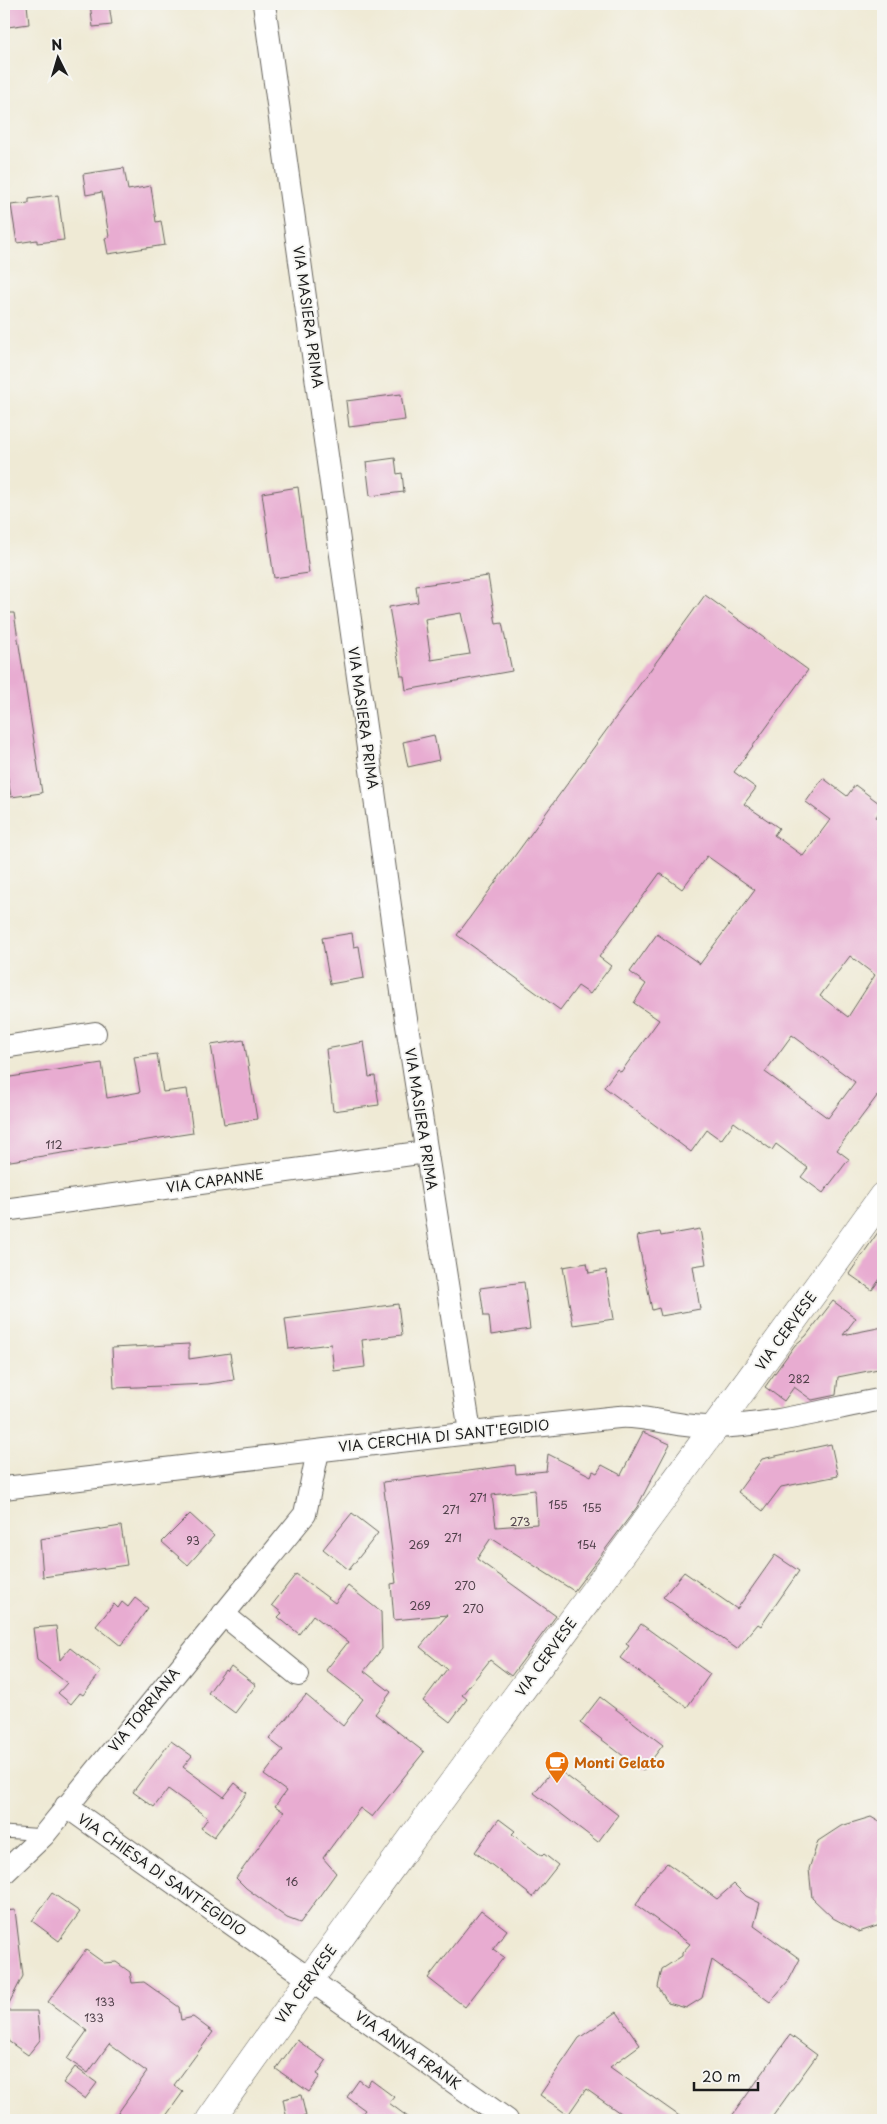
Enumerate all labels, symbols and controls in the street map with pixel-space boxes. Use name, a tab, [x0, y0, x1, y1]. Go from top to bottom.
north arrow	[32, 32, 82, 82]
text: N	[50, 34, 63, 55]
street label: VIA MASIERA PRIMA	[288, 244, 329, 390]
street label: VIA MASIERA PRIMA	[343, 645, 384, 791]
street label: VIA MASIERA PRIMA	[400, 1046, 443, 1192]
house number: 112	[45, 1136, 63, 1153]
street label: VIA CAPANNE	[165, 1163, 265, 1198]
street label: VIA CERVESE	[750, 1287, 822, 1375]
house number: 282	[788, 1370, 810, 1387]
street label: VIA CERCHIA DI SANT'EGIDIO	[337, 1414, 551, 1457]
house number: 271	[469, 1489, 487, 1506]
house number: 155	[548, 1496, 568, 1513]
house number: 155	[582, 1499, 602, 1516]
house number: 271	[442, 1501, 460, 1518]
house number: 273	[510, 1513, 530, 1530]
house number: 271	[444, 1529, 462, 1546]
house number: 93	[186, 1532, 200, 1549]
house number: 269	[408, 1536, 430, 1553]
house number: 154	[577, 1536, 597, 1553]
house number: 270	[454, 1577, 476, 1594]
house number: 269	[409, 1597, 431, 1614]
house number: 270	[462, 1600, 484, 1617]
street label: VIA CERVESE	[510, 1613, 582, 1701]
street label: VIA TORRIANA	[103, 1663, 185, 1756]
cafe icon: Monti Gelato	[544, 1750, 570, 1784]
place label: Monti Gelato	[574, 1752, 665, 1773]
street label: VIA CHIESA DI SANT'EGIDIO	[74, 1808, 251, 1941]
house number: 16	[286, 1873, 299, 1890]
street label: VIA CERVESE	[270, 1940, 342, 2028]
house number: 133	[95, 1993, 115, 2010]
street label: VIA ANNA FRANK	[351, 2005, 466, 2094]
house number: 133	[84, 2009, 104, 2026]
scale bar	[694, 2059, 758, 2091]
text: 20 m	[702, 2064, 741, 2087]

